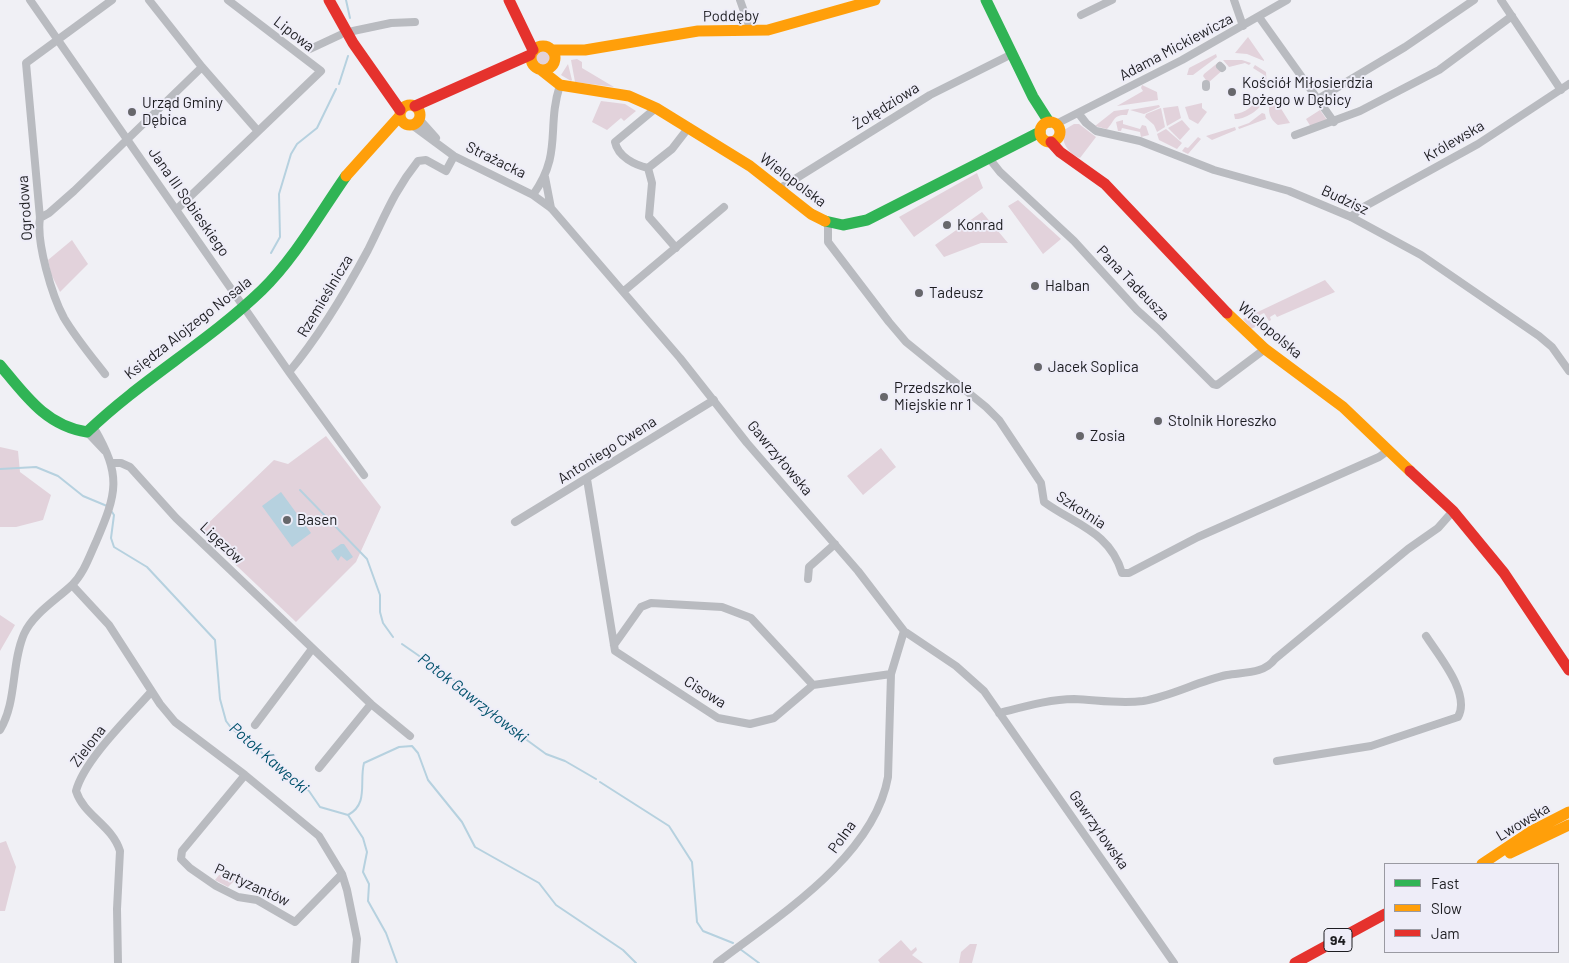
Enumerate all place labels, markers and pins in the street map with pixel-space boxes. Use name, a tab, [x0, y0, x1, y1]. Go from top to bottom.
place label: Kościół Miłosierdzia Bożego w Dębicy	[1242, 74, 1373, 109]
marker: Kościół Miłosierdzia Bożego w Dębicy	[1226, 86, 1238, 98]
place label: Urząd Gminy Dębica	[142, 94, 223, 129]
marker: Urząd Gminy Dębica	[126, 106, 138, 118]
place label: Konrad	[957, 216, 1003, 234]
marker: Konrad	[941, 219, 953, 231]
place label: Halban	[1045, 277, 1090, 295]
marker: Halban	[1029, 280, 1041, 292]
place label: Tadeusz	[929, 284, 983, 302]
marker: Tadeusz	[913, 287, 925, 299]
place label: Jacek Soplica	[1048, 358, 1139, 376]
marker: Jacek Soplica	[1032, 361, 1044, 373]
place label: Przedszkole Miejskie nr 1	[894, 379, 972, 414]
marker: Przedszkole Miejskie nr 1	[878, 391, 890, 403]
place label: Stolnik Horeszko	[1168, 412, 1277, 430]
marker: Stolnik Horeszko	[1152, 415, 1164, 427]
place label: Zosia	[1090, 427, 1125, 445]
marker: Zosia	[1074, 430, 1086, 442]
place label: Basen	[297, 511, 337, 529]
marker: Basen	[281, 514, 293, 526]

